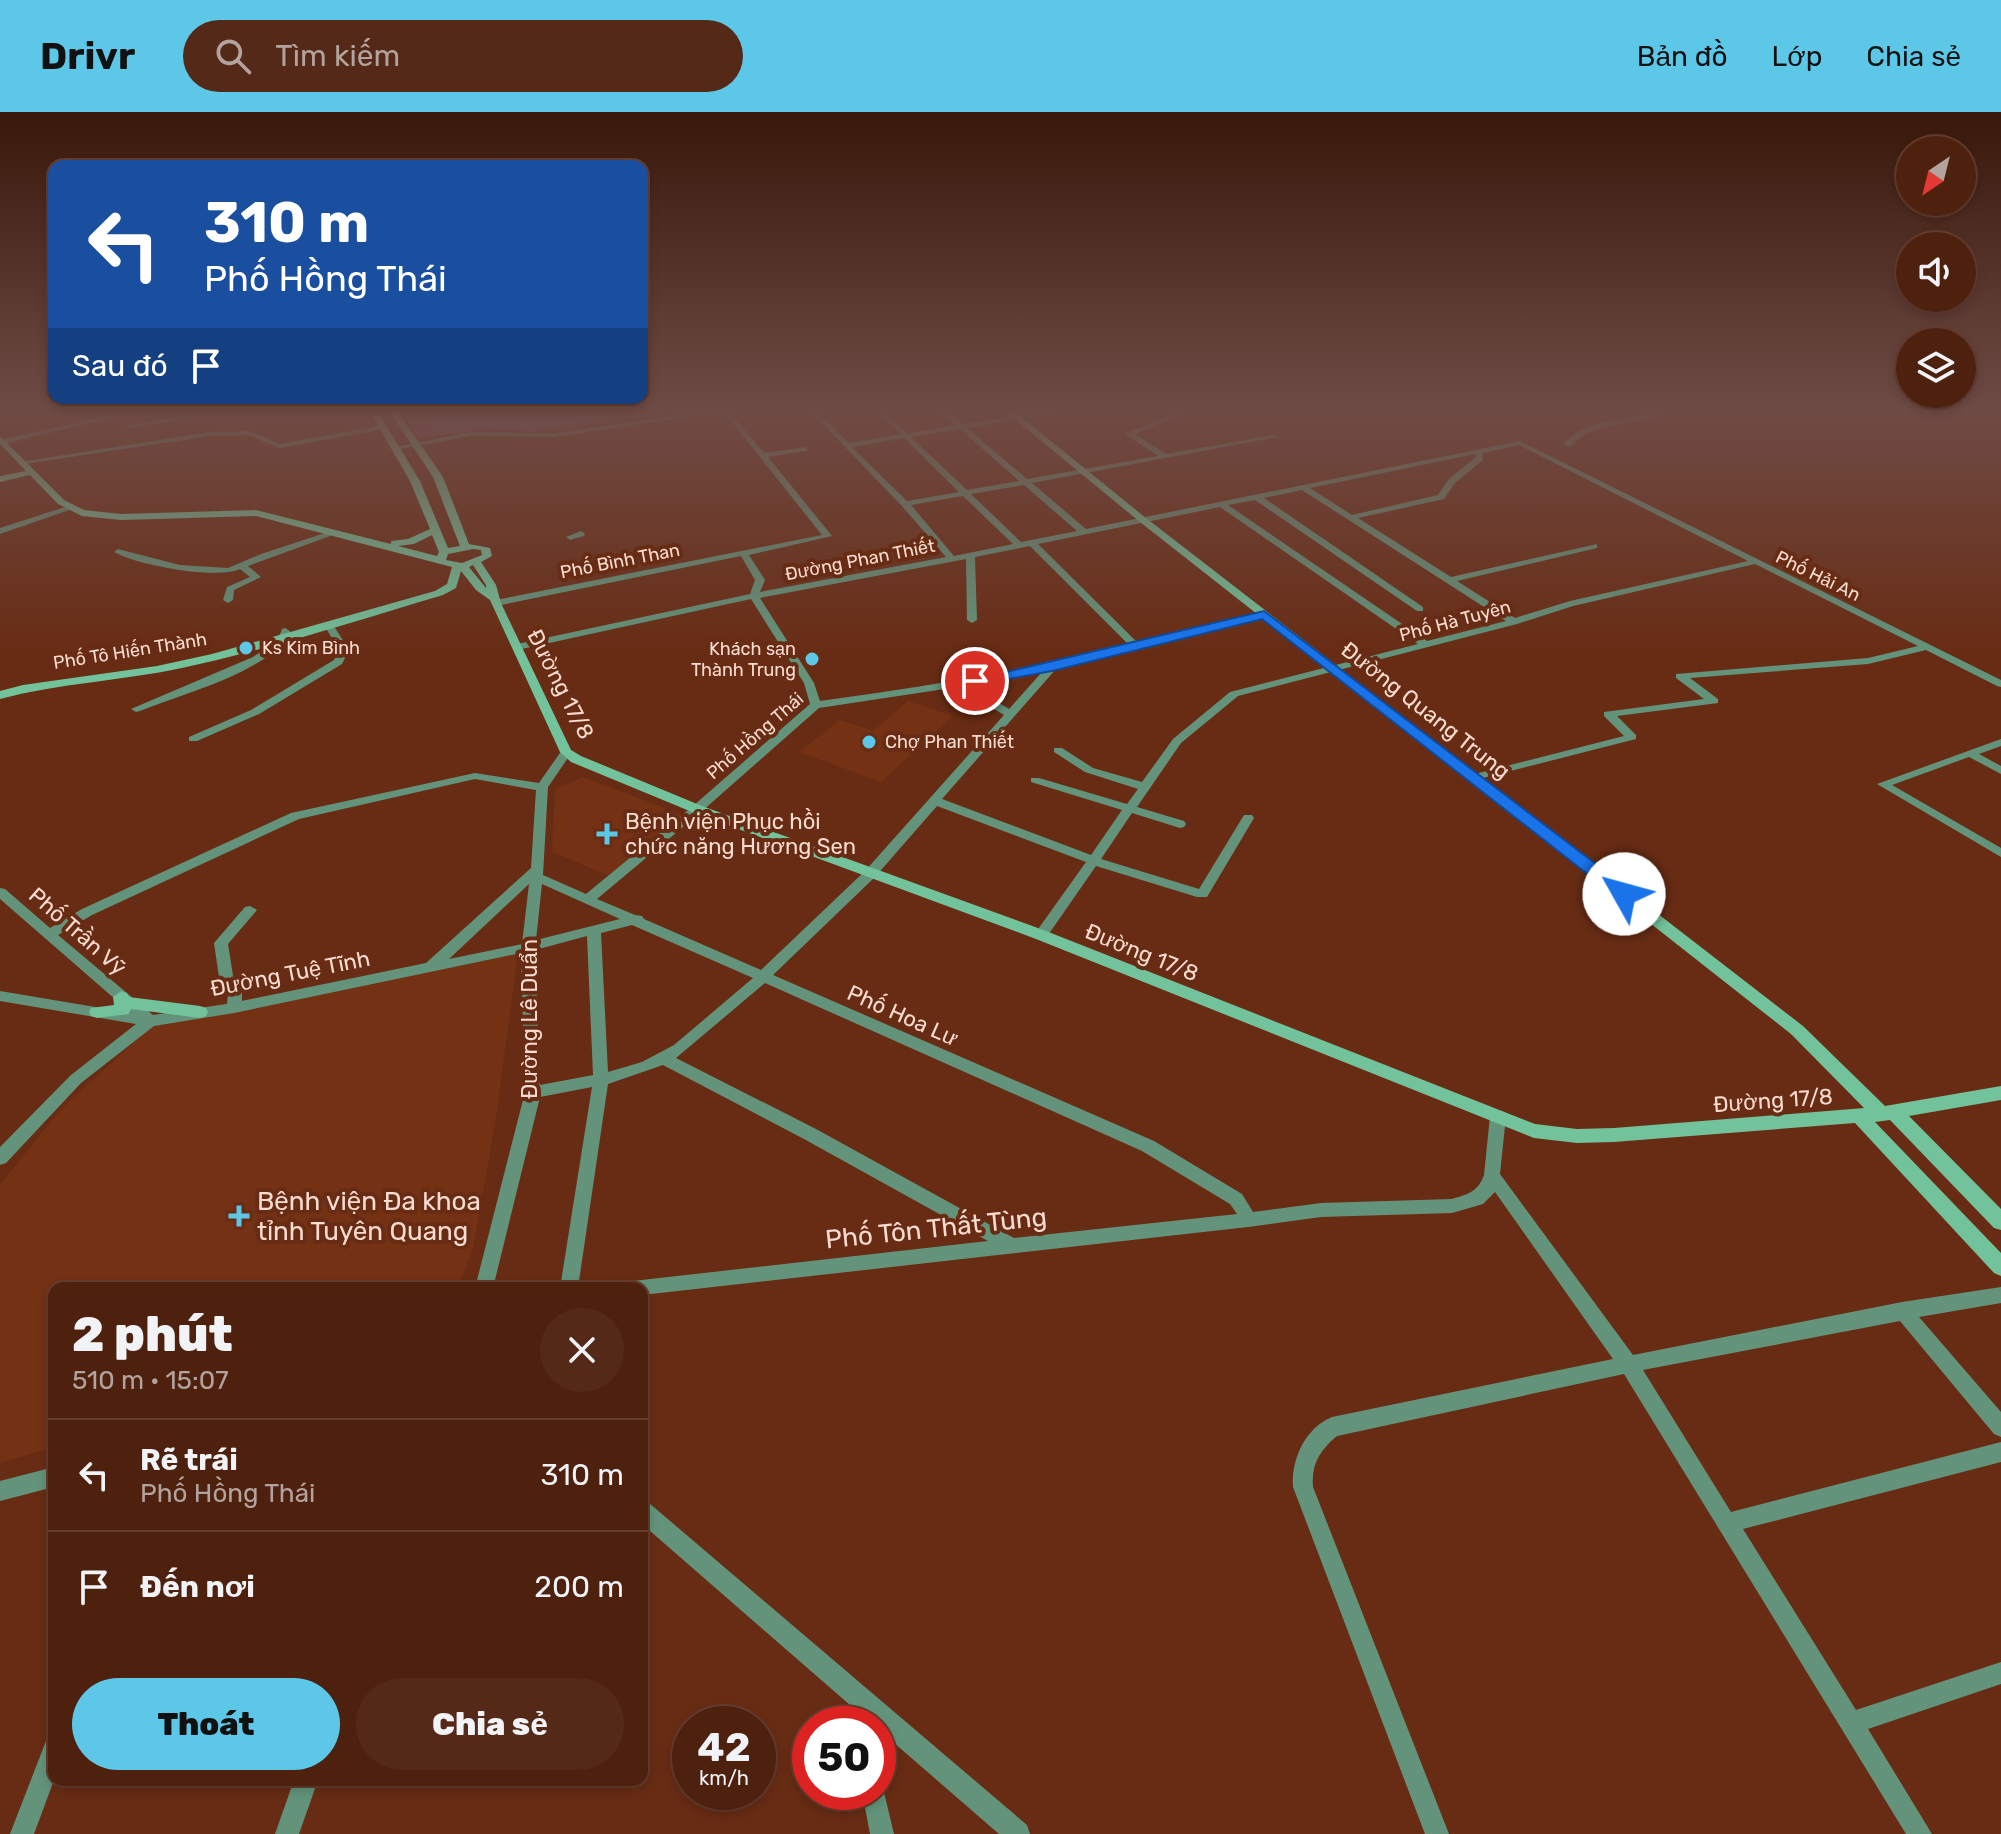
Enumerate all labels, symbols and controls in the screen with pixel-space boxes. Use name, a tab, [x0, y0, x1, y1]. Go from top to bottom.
search box	[183, 20, 743, 92]
text: Drivr	[40, 33, 135, 79]
icon: search	[211, 34, 255, 78]
text: Tìm kiếm	[275, 38, 400, 74]
text: Bản đồ	[1637, 40, 1728, 73]
text: Lớp	[1772, 40, 1822, 73]
text: Chia sẻ	[1866, 40, 1961, 73]
north arrow	[1896, 136, 1976, 216]
map controls	[1896, 136, 1976, 408]
text: 310 m	[204, 190, 369, 256]
icon: left	[72, 192, 176, 296]
button: sound	[1896, 232, 1976, 312]
text: Phố Hồng Thái	[204, 257, 447, 300]
button: layers	[1896, 328, 1976, 408]
icon: arrive	[184, 344, 228, 388]
text: Sau đó	[72, 348, 168, 384]
street label: Đường Phan Thiết	[783, 534, 937, 585]
street label: Phố Bình Than	[558, 538, 682, 583]
street label: Phố Hải An	[1772, 545, 1864, 606]
street label: Phố Hà Tuyên	[1397, 595, 1513, 646]
street label: Đường 17/8	[521, 625, 600, 744]
street label: Phố Tô Hiến Thành	[51, 627, 208, 674]
street label: Đường Quang Trung	[1336, 636, 1516, 785]
place label: Ks Kim Bình	[262, 637, 360, 659]
place label: Khách sạn Thành Trung	[691, 638, 796, 681]
marker: Ks Kim Bình	[237, 639, 255, 657]
pin	[941, 647, 1009, 715]
marker: Khách sạn Thành Trung	[803, 650, 821, 668]
icon: arrive	[953, 659, 997, 703]
street label: Phố Hồng Thái	[701, 687, 808, 784]
place label: Chợ Phan Thiết	[885, 730, 1014, 753]
marker: Chợ Phan Thiết	[860, 733, 878, 751]
place label: Bệnh viện Phục hồi chức năng Hương Sen	[625, 808, 856, 860]
marker: Bệnh viện Phục hồi chức năng Hương Sen	[596, 823, 618, 845]
position arrow	[1582, 852, 1666, 936]
street label: Phố Trần Vỹ	[23, 882, 132, 981]
street label: Đường 17/8	[1081, 918, 1202, 987]
street label: Đường Lê Duẩn	[516, 939, 543, 1099]
street label: Đường Tuệ Tĩnh	[208, 945, 372, 1002]
street label: Phố Hoa Lư	[843, 979, 963, 1052]
street label: Đường 17/8	[1712, 1083, 1834, 1118]
place label: Bệnh viện Đa khoa tỉnh Tuyên Quang	[257, 1186, 481, 1247]
street label: Phố Tôn Thất Tùng	[824, 1200, 1048, 1256]
marker: Bệnh viện Đa khoa tỉnh Tuyên Quang	[228, 1205, 250, 1227]
text: 2 phút	[72, 1306, 233, 1363]
button: close	[540, 1308, 624, 1392]
text: 510 m · 15:07	[72, 1365, 229, 1396]
text: Rẽ trái	[140, 1442, 238, 1478]
icon: left	[72, 1453, 116, 1497]
text: 310 m	[541, 1457, 624, 1493]
text: Phố Hồng Thái	[140, 1478, 315, 1509]
icon: arrive	[72, 1565, 116, 1609]
text: Đến nơi	[140, 1569, 255, 1605]
text: 200 m	[534, 1569, 624, 1605]
button: Thoát	[72, 1678, 340, 1770]
button: Chia sẻ	[356, 1678, 624, 1770]
speed limit sign: 50	[792, 1706, 896, 1810]
text: 42	[697, 1724, 751, 1771]
text: km/h	[699, 1766, 749, 1790]

